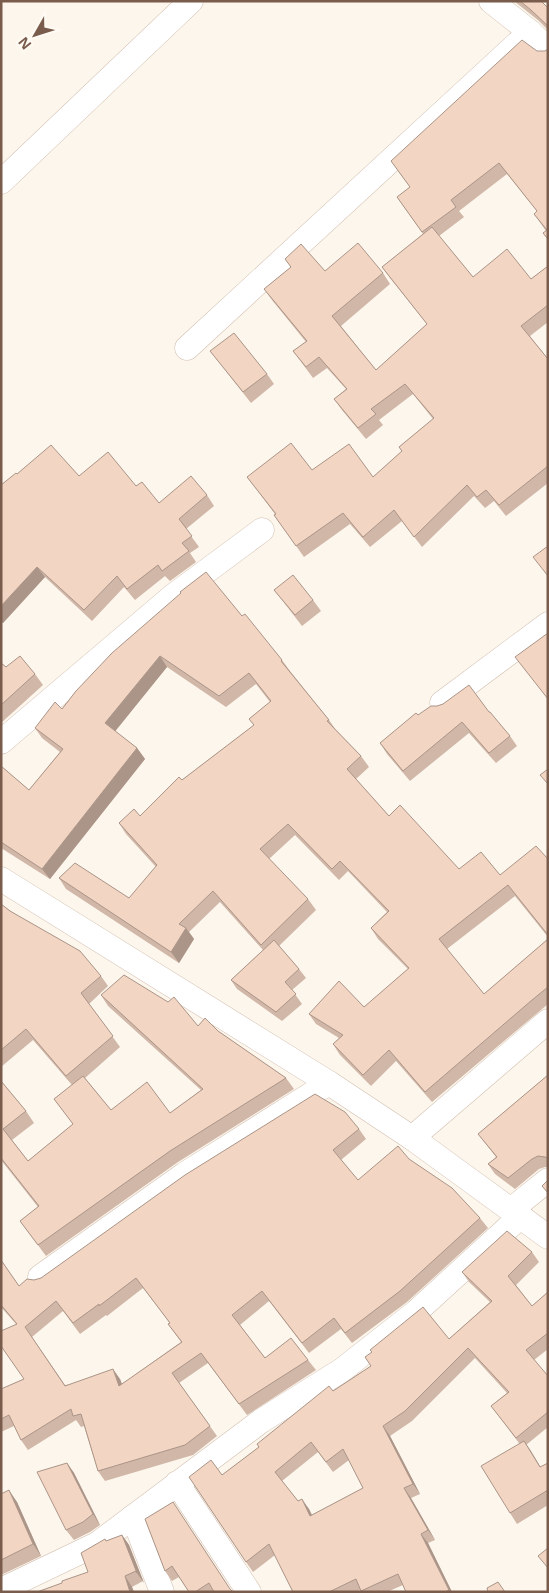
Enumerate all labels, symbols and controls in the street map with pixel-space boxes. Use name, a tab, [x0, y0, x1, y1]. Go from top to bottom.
north arrow	[10, 10, 60, 60]
text: N	[14, 33, 35, 54]

